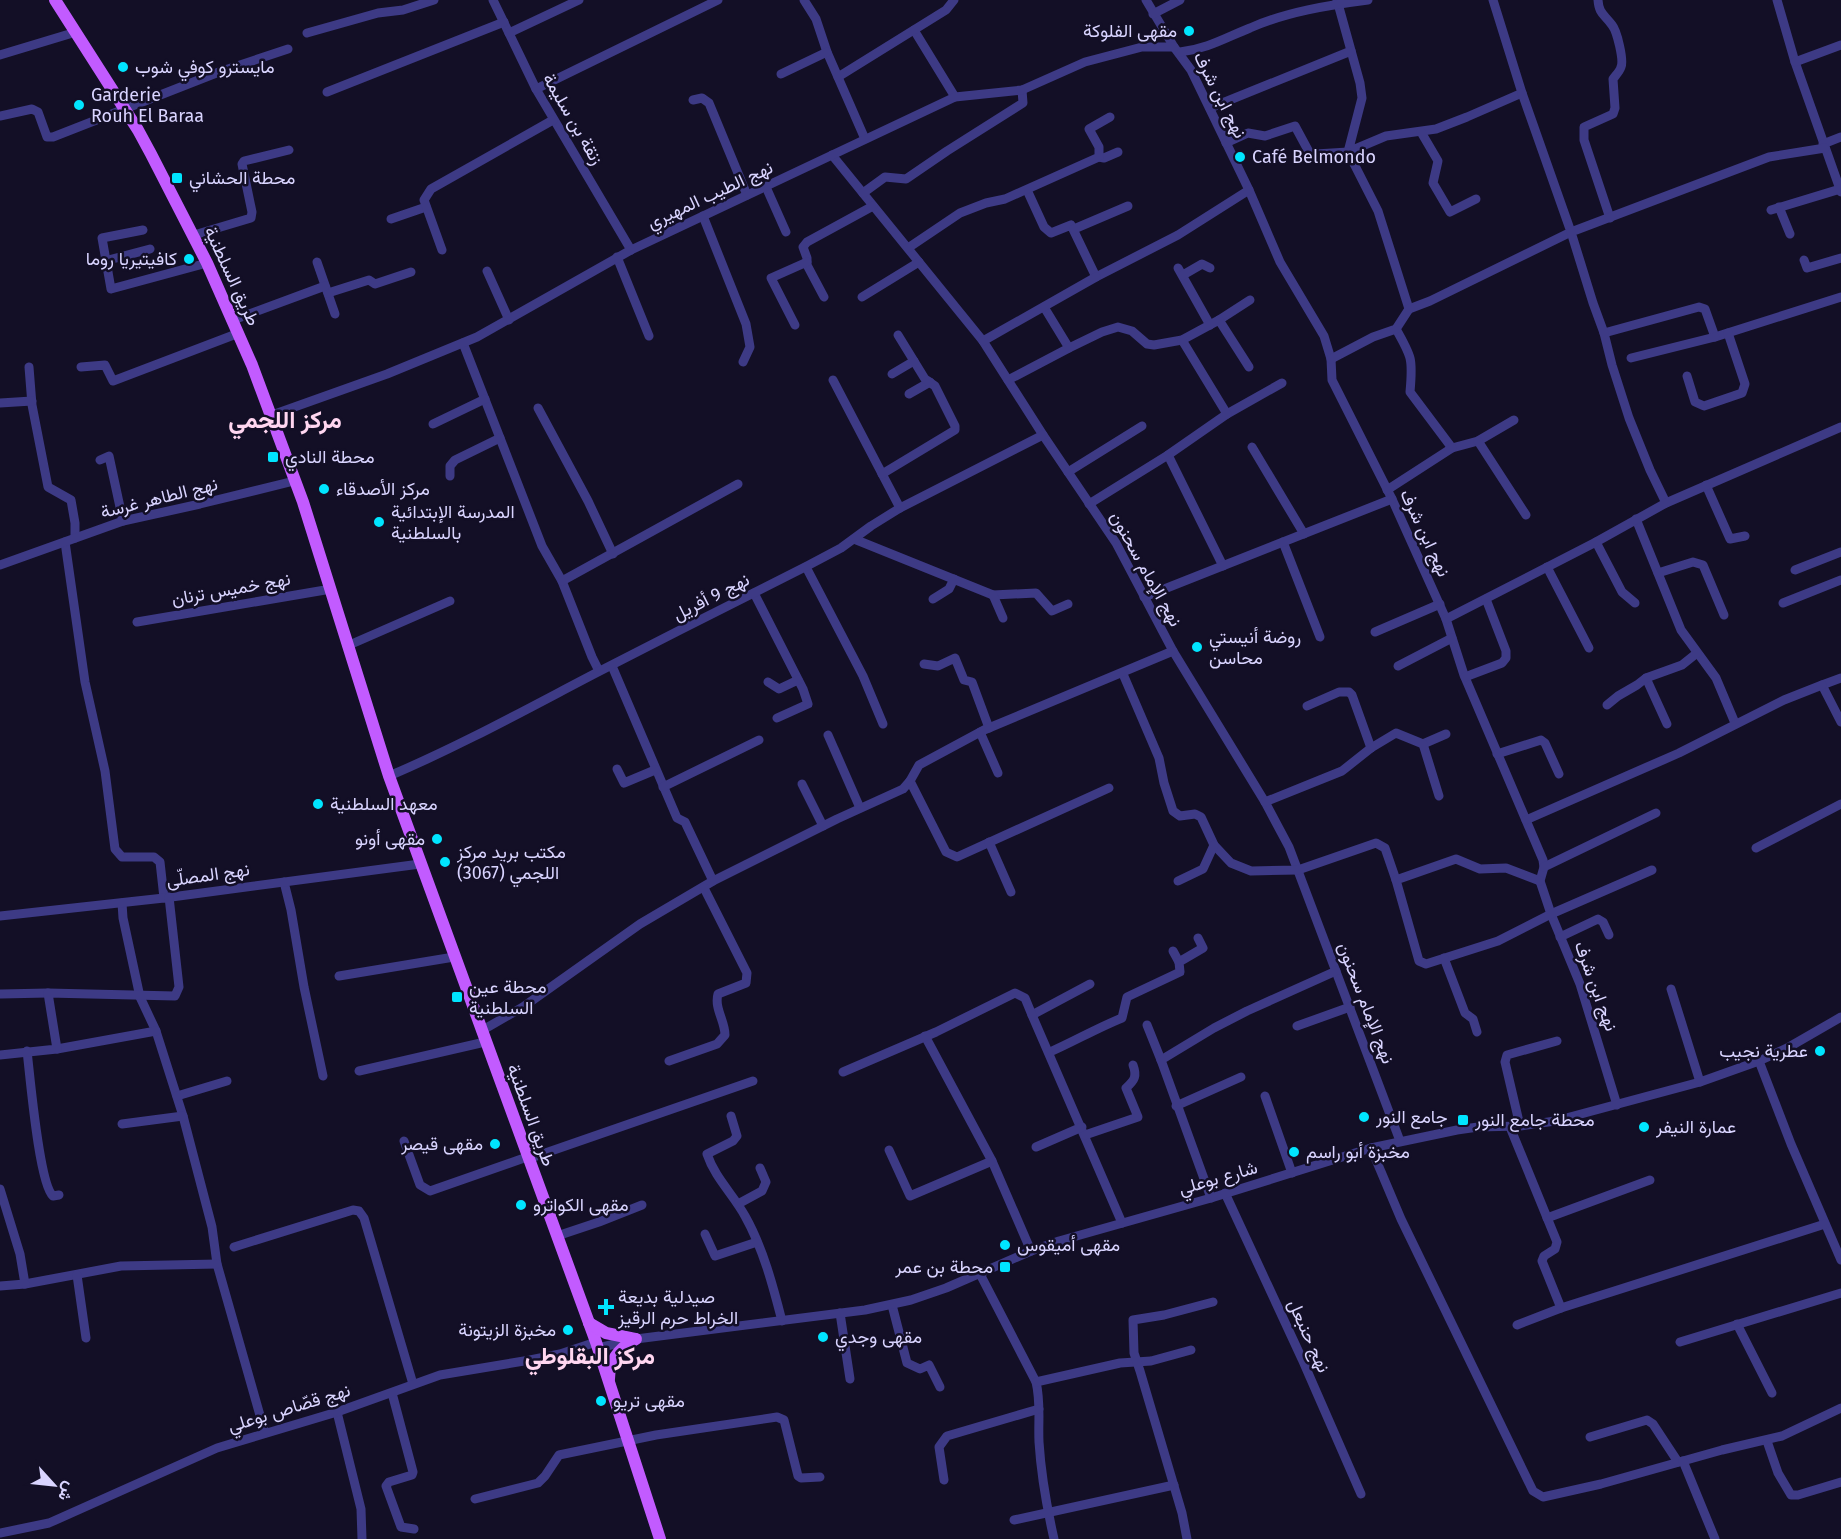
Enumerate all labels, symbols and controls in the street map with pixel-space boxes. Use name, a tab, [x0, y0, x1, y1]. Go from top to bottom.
place label: مقهى الفلوكة	[1083, 20, 1177, 42]
marker: مقهى الفلوكة	[1182, 24, 1196, 38]
street label: نهج ابن شرف	[1188, 48, 1251, 142]
place label: مايسترو كوفي شوب	[135, 56, 275, 82]
marker: مايسترو كوفي شوب	[116, 60, 130, 74]
street label: زنقة بن سليمة	[538, 69, 608, 169]
place label: Garderie Rouh El Baraa	[91, 84, 204, 127]
marker: Garderie Rouh El Baraa	[72, 98, 86, 112]
place label: Café Belmondo	[1252, 146, 1376, 168]
marker: Café Belmondo	[1233, 150, 1247, 164]
street label: نهج الطيب المهيري	[644, 156, 778, 237]
place label: محطة الحشاني	[189, 167, 295, 193]
marker: محطة الحشاني	[170, 171, 184, 185]
street label: طريق السلطنية	[199, 223, 265, 329]
place label: كافيتيريا روما	[86, 248, 177, 270]
marker: كافيتيريا روما	[182, 252, 196, 266]
district label: مركز اللجمي	[228, 406, 342, 440]
place label: محطة النادي	[285, 446, 375, 472]
marker: محطة النادي	[266, 450, 280, 464]
street label: نهج الطاهر غرسة	[98, 473, 220, 524]
place label: مركز الأصدقاء	[336, 478, 430, 500]
marker: مركز الأصدقاء	[317, 482, 331, 496]
street label: نهج ابن شرف	[1394, 486, 1455, 581]
place label: المدرسة الإبتدائية بالسلطنية	[391, 501, 515, 544]
street label: نهج الإمام سحنون	[1104, 508, 1187, 631]
marker: المدرسة الإبتدائية بالسلطنية	[372, 515, 386, 529]
street label: نهج خميس ترنان	[170, 568, 292, 611]
street label: نهج 9 أفريل	[669, 568, 753, 627]
place label: روضة أنيستي محاسن	[1209, 626, 1301, 669]
marker: روضة أنيستي محاسن	[1190, 640, 1204, 654]
place label: معهد السلطنية	[330, 793, 438, 815]
marker: معهد السلطنية	[311, 797, 325, 811]
place label: مقهى أونو	[355, 828, 425, 850]
marker: مقهى أونو	[430, 832, 444, 846]
place label: مكتب بريد مركز اللجمي (3067)	[456, 841, 566, 888]
marker: مكتب بريد مركز اللجمي (3067)	[438, 855, 452, 869]
street label: نهج المصلّى	[165, 858, 251, 893]
street label: نهج ابن شرف	[1569, 938, 1622, 1034]
street label: نهج الإمام سحنون	[1332, 939, 1399, 1067]
place label: محطة عين السلطنية	[469, 976, 547, 1019]
marker: محطة عين السلطنية	[450, 990, 464, 1004]
place label: عطرية نجيب	[1719, 1040, 1808, 1062]
marker: عطرية نجيب	[1813, 1044, 1827, 1058]
street label: طريق السلطنية	[502, 1061, 560, 1169]
place label: جامع النور	[1375, 1106, 1448, 1129]
place label: محطة جامع النور	[1474, 1109, 1595, 1132]
marker: جامع النور	[1357, 1110, 1371, 1124]
marker: محطة جامع النور	[1456, 1113, 1470, 1127]
place label: عمارة النيفر	[1655, 1116, 1736, 1138]
marker: عمارة النيفر	[1637, 1120, 1651, 1134]
place label: مقهى قيصر	[400, 1133, 483, 1155]
marker: مقهى قيصر	[488, 1137, 502, 1151]
place label: مخبزة أبو راسم	[1306, 1141, 1410, 1164]
marker: مخبزة أبو راسم	[1287, 1145, 1301, 1159]
street label: شارع بوعلي	[1176, 1156, 1261, 1204]
place label: مقهى الكواترو	[533, 1194, 629, 1216]
marker: مقهى الكواترو	[514, 1198, 528, 1212]
place label: مقهى أميقوس	[1017, 1234, 1120, 1256]
marker: مقهى أميقوس	[998, 1238, 1012, 1252]
place label: محطة بن عمر	[894, 1256, 993, 1278]
marker: محطة بن عمر	[998, 1260, 1012, 1274]
place label: صيدلية بديعة الخراط حرم الرقيز	[617, 1286, 738, 1330]
street label: نهج حنبعل	[1282, 1296, 1335, 1377]
marker: صيدلية بديعة الخراط حرم الرقيز	[599, 1300, 613, 1314]
place label: مخبزة الزيتونة	[458, 1319, 556, 1341]
marker: مخبزة الزيتونة	[561, 1323, 575, 1337]
place label: مقهى وجدي	[835, 1326, 922, 1352]
marker: مقهى وجدي	[816, 1330, 830, 1344]
district label: مركز البقلوطي	[525, 1342, 655, 1376]
street label: نهج قصّاص بوعلي	[225, 1379, 354, 1441]
place label: مقهى تريو	[613, 1390, 685, 1412]
marker: مقهى تريو	[594, 1394, 608, 1408]
north arrow	[24, 1455, 84, 1515]
text: ش	[54, 1479, 80, 1504]

